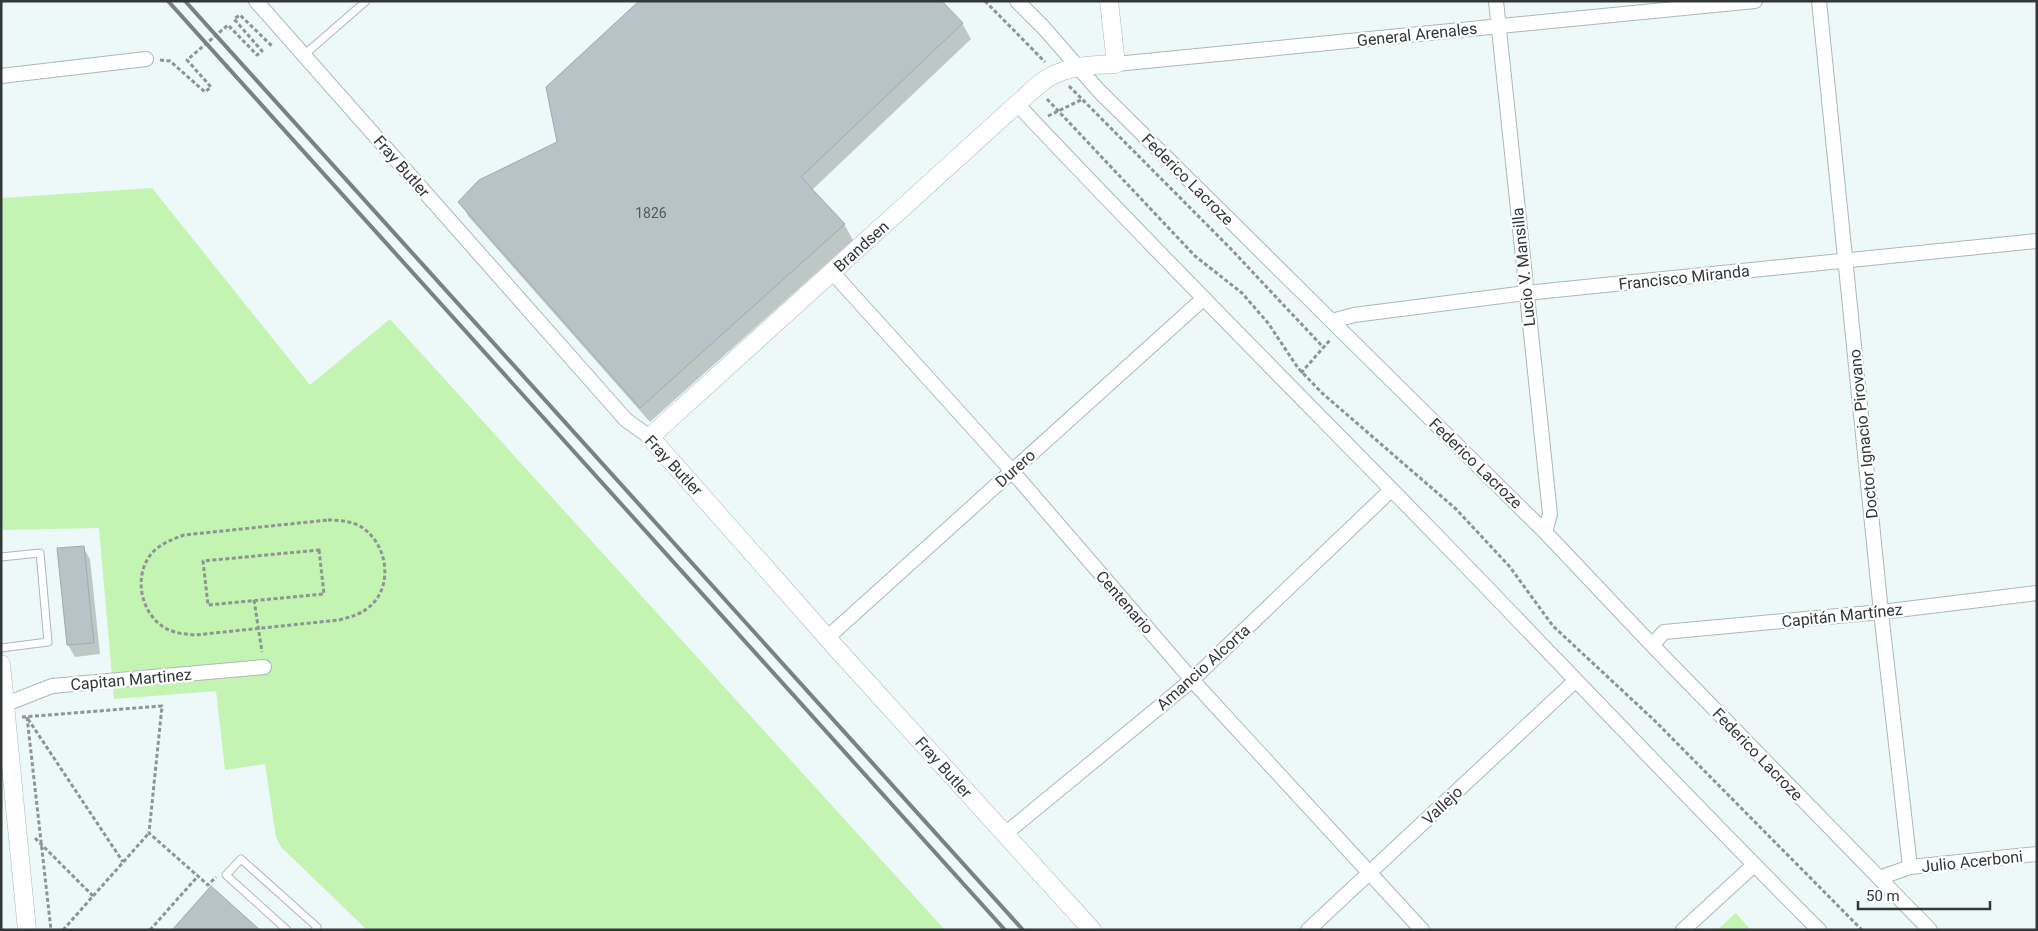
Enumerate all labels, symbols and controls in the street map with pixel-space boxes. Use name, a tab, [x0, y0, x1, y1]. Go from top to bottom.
street label: General Arenales	[1356, 19, 1478, 50]
street label: Federico Lacroze	[1138, 130, 1237, 229]
street label: Fray Butler	[370, 132, 434, 202]
house number: 1826	[635, 205, 667, 221]
street label: Lucio V. Mansilla	[1508, 207, 1539, 327]
street label: Brandsen	[830, 217, 893, 276]
street label: Francisco Miranda	[1618, 261, 1750, 294]
street label: Doctor Ignacio Pirovano	[1845, 348, 1882, 520]
street label: Federico Lacroze	[1425, 414, 1526, 512]
street label: Fray Butler	[641, 431, 707, 500]
street label: Durero	[991, 445, 1039, 491]
street label: Centenario	[1092, 567, 1157, 638]
street label: Capitán Martínez	[1781, 600, 1904, 631]
street label: Amancio Alcorta	[1153, 621, 1254, 714]
street label: Capitan Martinez	[70, 665, 192, 694]
street label: Federico Lacroze	[1709, 704, 1807, 805]
street label: Fray Butler	[911, 733, 976, 802]
street label: Vallejo	[1418, 782, 1466, 829]
street label: Julio Acerboni	[1920, 847, 2024, 876]
scale bar	[1858, 878, 1990, 910]
text: 50 m	[1866, 887, 1900, 905]

